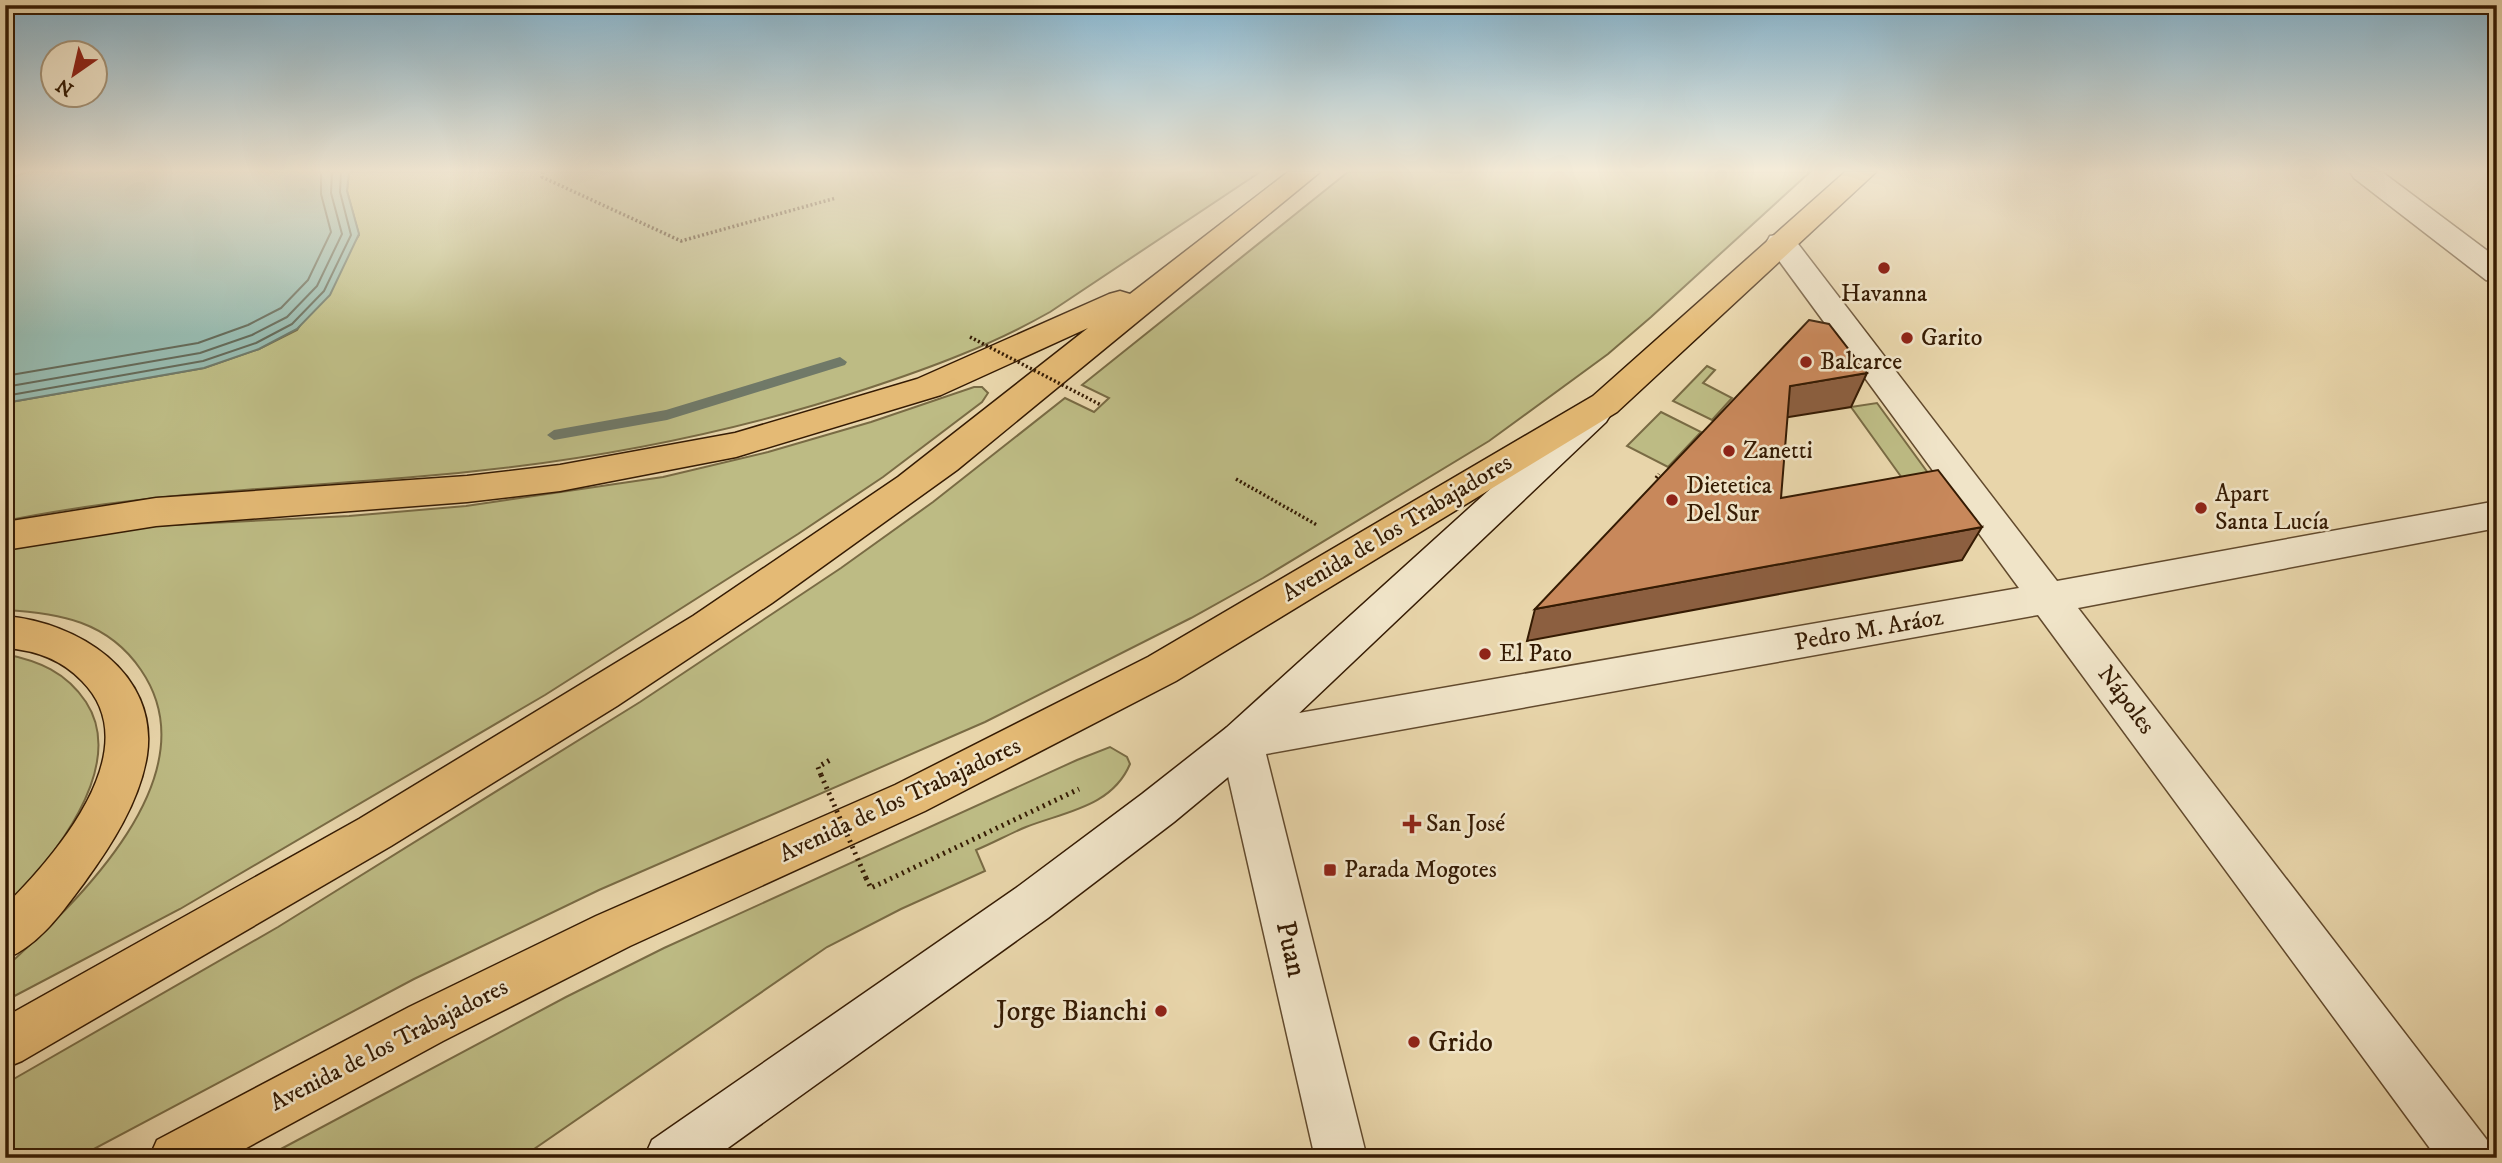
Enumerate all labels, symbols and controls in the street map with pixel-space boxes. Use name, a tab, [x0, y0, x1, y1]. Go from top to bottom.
north arrow	[38, 38, 108, 108]
text: N	[52, 73, 78, 101]
marker: Havanna	[1876, 260, 1892, 276]
place label: Havanna	[1841, 279, 1928, 309]
place label: Garito	[1921, 323, 1982, 353]
marker: Garito	[1899, 330, 1915, 346]
place label: Balcarce	[1820, 347, 1902, 377]
marker: Balcarce	[1798, 354, 1814, 370]
place label: Zanetti	[1743, 436, 1813, 466]
marker: Zanetti	[1721, 443, 1737, 459]
street label: Avenida de los Trabajadores	[1277, 447, 1517, 609]
place label: Dietetica Del Sur	[1686, 471, 1773, 529]
place label: Apart Santa Lucía	[2215, 479, 2330, 537]
marker: Dietetica Del Sur	[1664, 492, 1680, 508]
marker: Apart Santa Lucía	[2193, 500, 2209, 516]
street label: Pedro M. Aráoz	[1792, 602, 1946, 658]
place label: El Pato	[1499, 639, 1572, 669]
marker: El Pato	[1477, 646, 1493, 662]
street label: Nápoles	[2091, 660, 2161, 740]
street label: Avenida de los Trabajadores	[774, 731, 1026, 869]
place label: San José	[1426, 809, 1505, 839]
marker: San José	[1404, 816, 1420, 832]
place label: Parada Mogotes	[1344, 855, 1497, 885]
marker: Parada Mogotes	[1322, 862, 1338, 878]
street label: Puan	[1268, 918, 1314, 981]
street label: Avenida de los Trabajadores	[265, 972, 513, 1118]
place label: Jorge Bianchi	[993, 994, 1147, 1029]
marker: Jorge Bianchi	[1153, 1003, 1169, 1019]
place label: Grido	[1428, 1025, 1493, 1060]
marker: Grido	[1406, 1034, 1422, 1050]

